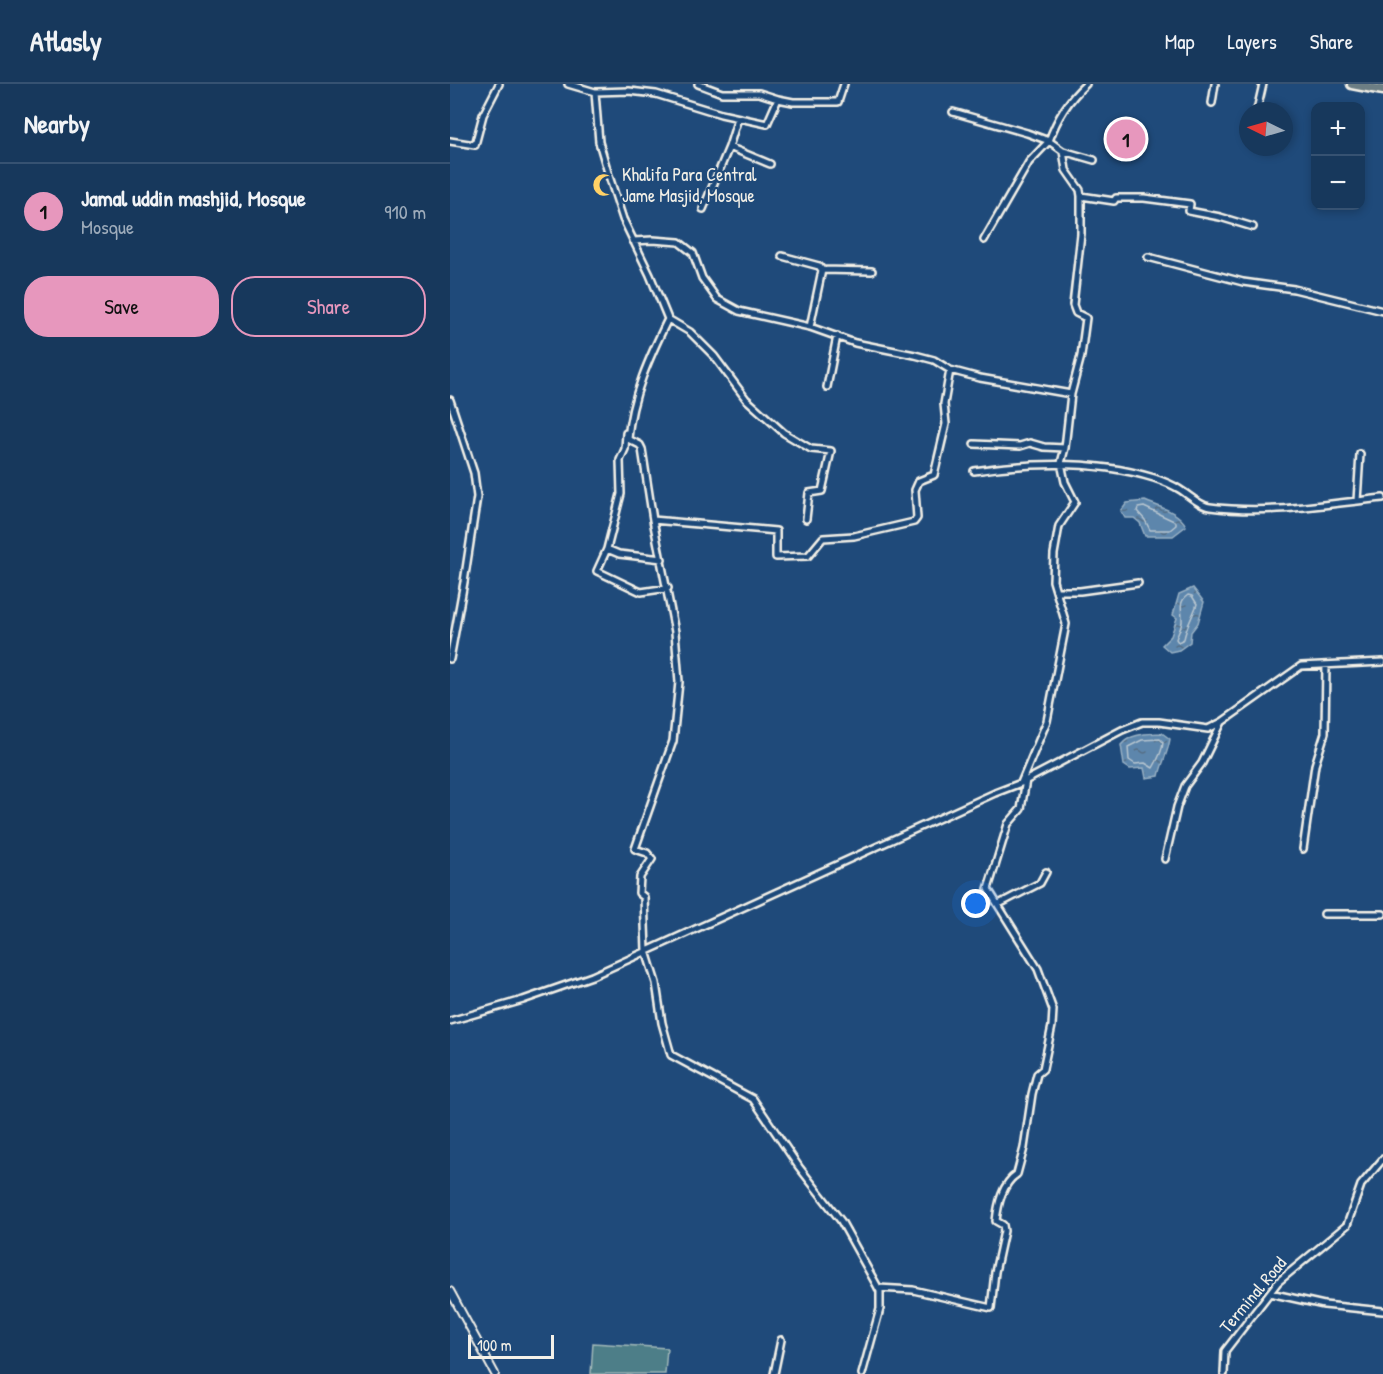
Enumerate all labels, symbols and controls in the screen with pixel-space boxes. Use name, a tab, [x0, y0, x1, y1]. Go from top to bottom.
text: Atlasly	[30, 22, 102, 60]
text: Map	[1165, 27, 1194, 56]
text: Layers	[1227, 27, 1277, 56]
text: Share	[1310, 27, 1353, 56]
north arrow	[1239, 102, 1293, 156]
map controls	[1311, 102, 1365, 210]
button: +	[1311, 102, 1365, 156]
text: Nearby	[24, 106, 90, 141]
pin: 1	[1106, 116, 1146, 162]
button: −	[1311, 156, 1365, 210]
place label: Khalifa Para Central Jame Masjid, Mosque	[622, 162, 757, 208]
mosque icon: Khalifa Para Central Jame Masjid, Mosque	[591, 172, 617, 198]
text: Jamal uddin mashjid, Mosque	[81, 183, 306, 213]
text: 1	[40, 198, 47, 225]
text: 910 m	[384, 198, 426, 225]
text: Mosque	[81, 213, 134, 240]
button: Save	[24, 276, 219, 337]
button: Share	[231, 276, 426, 337]
your location	[961, 889, 990, 918]
street label: Terminal Road	[1213, 1251, 1292, 1338]
scale bar	[468, 1332, 554, 1360]
text: 100 m	[477, 1334, 512, 1356]

